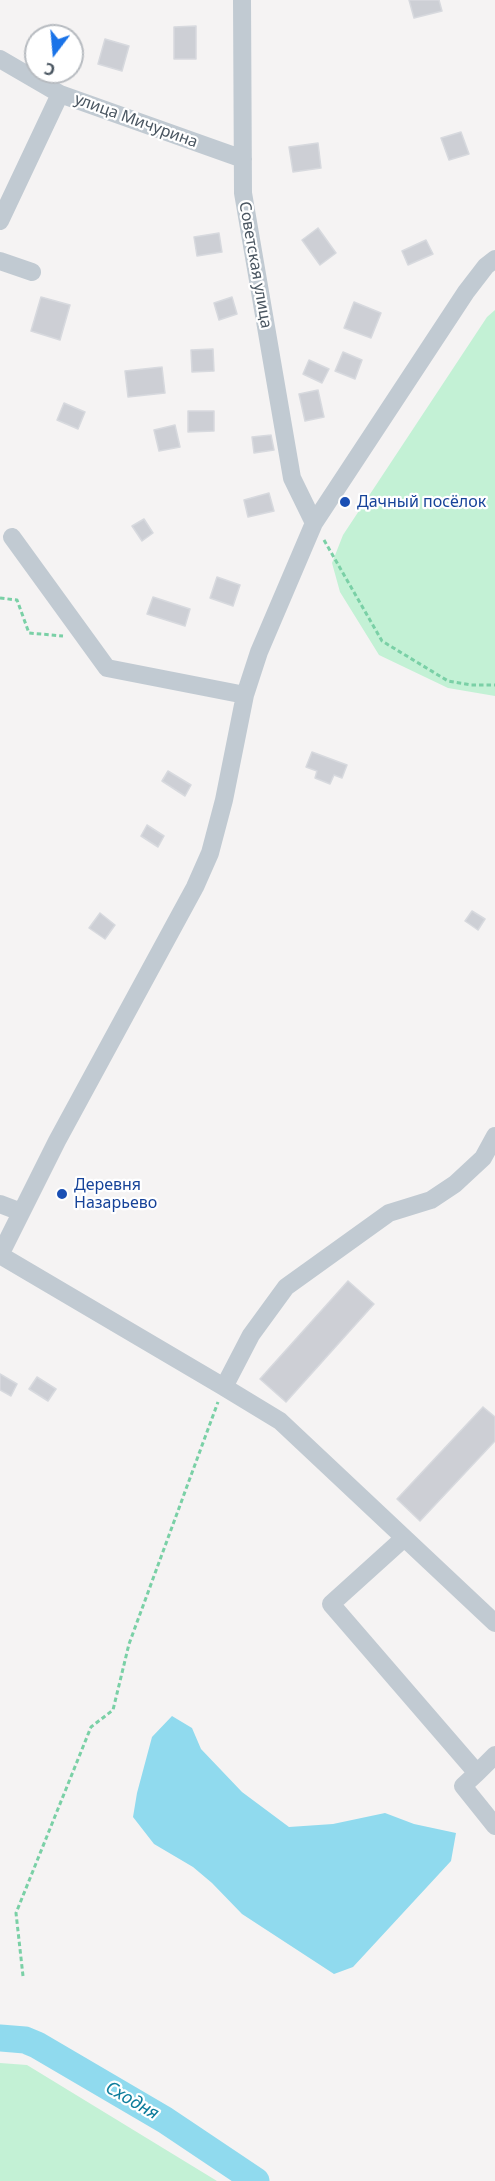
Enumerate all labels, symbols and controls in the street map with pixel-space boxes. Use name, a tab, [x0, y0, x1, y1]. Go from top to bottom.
north arrow	[24, 24, 84, 84]
text: С	[42, 57, 58, 81]
street label: улица Мичурина	[72, 90, 200, 152]
street label: Советская улица	[234, 200, 276, 330]
place label: Дачный посёлок	[357, 492, 486, 512]
marker: Дачный посёлок	[338, 495, 352, 509]
place label: Деревня Назарьево	[74, 1175, 157, 1213]
marker: Деревня Назарьево	[55, 1187, 69, 1201]
water label: Сходня	[102, 2077, 162, 2125]

